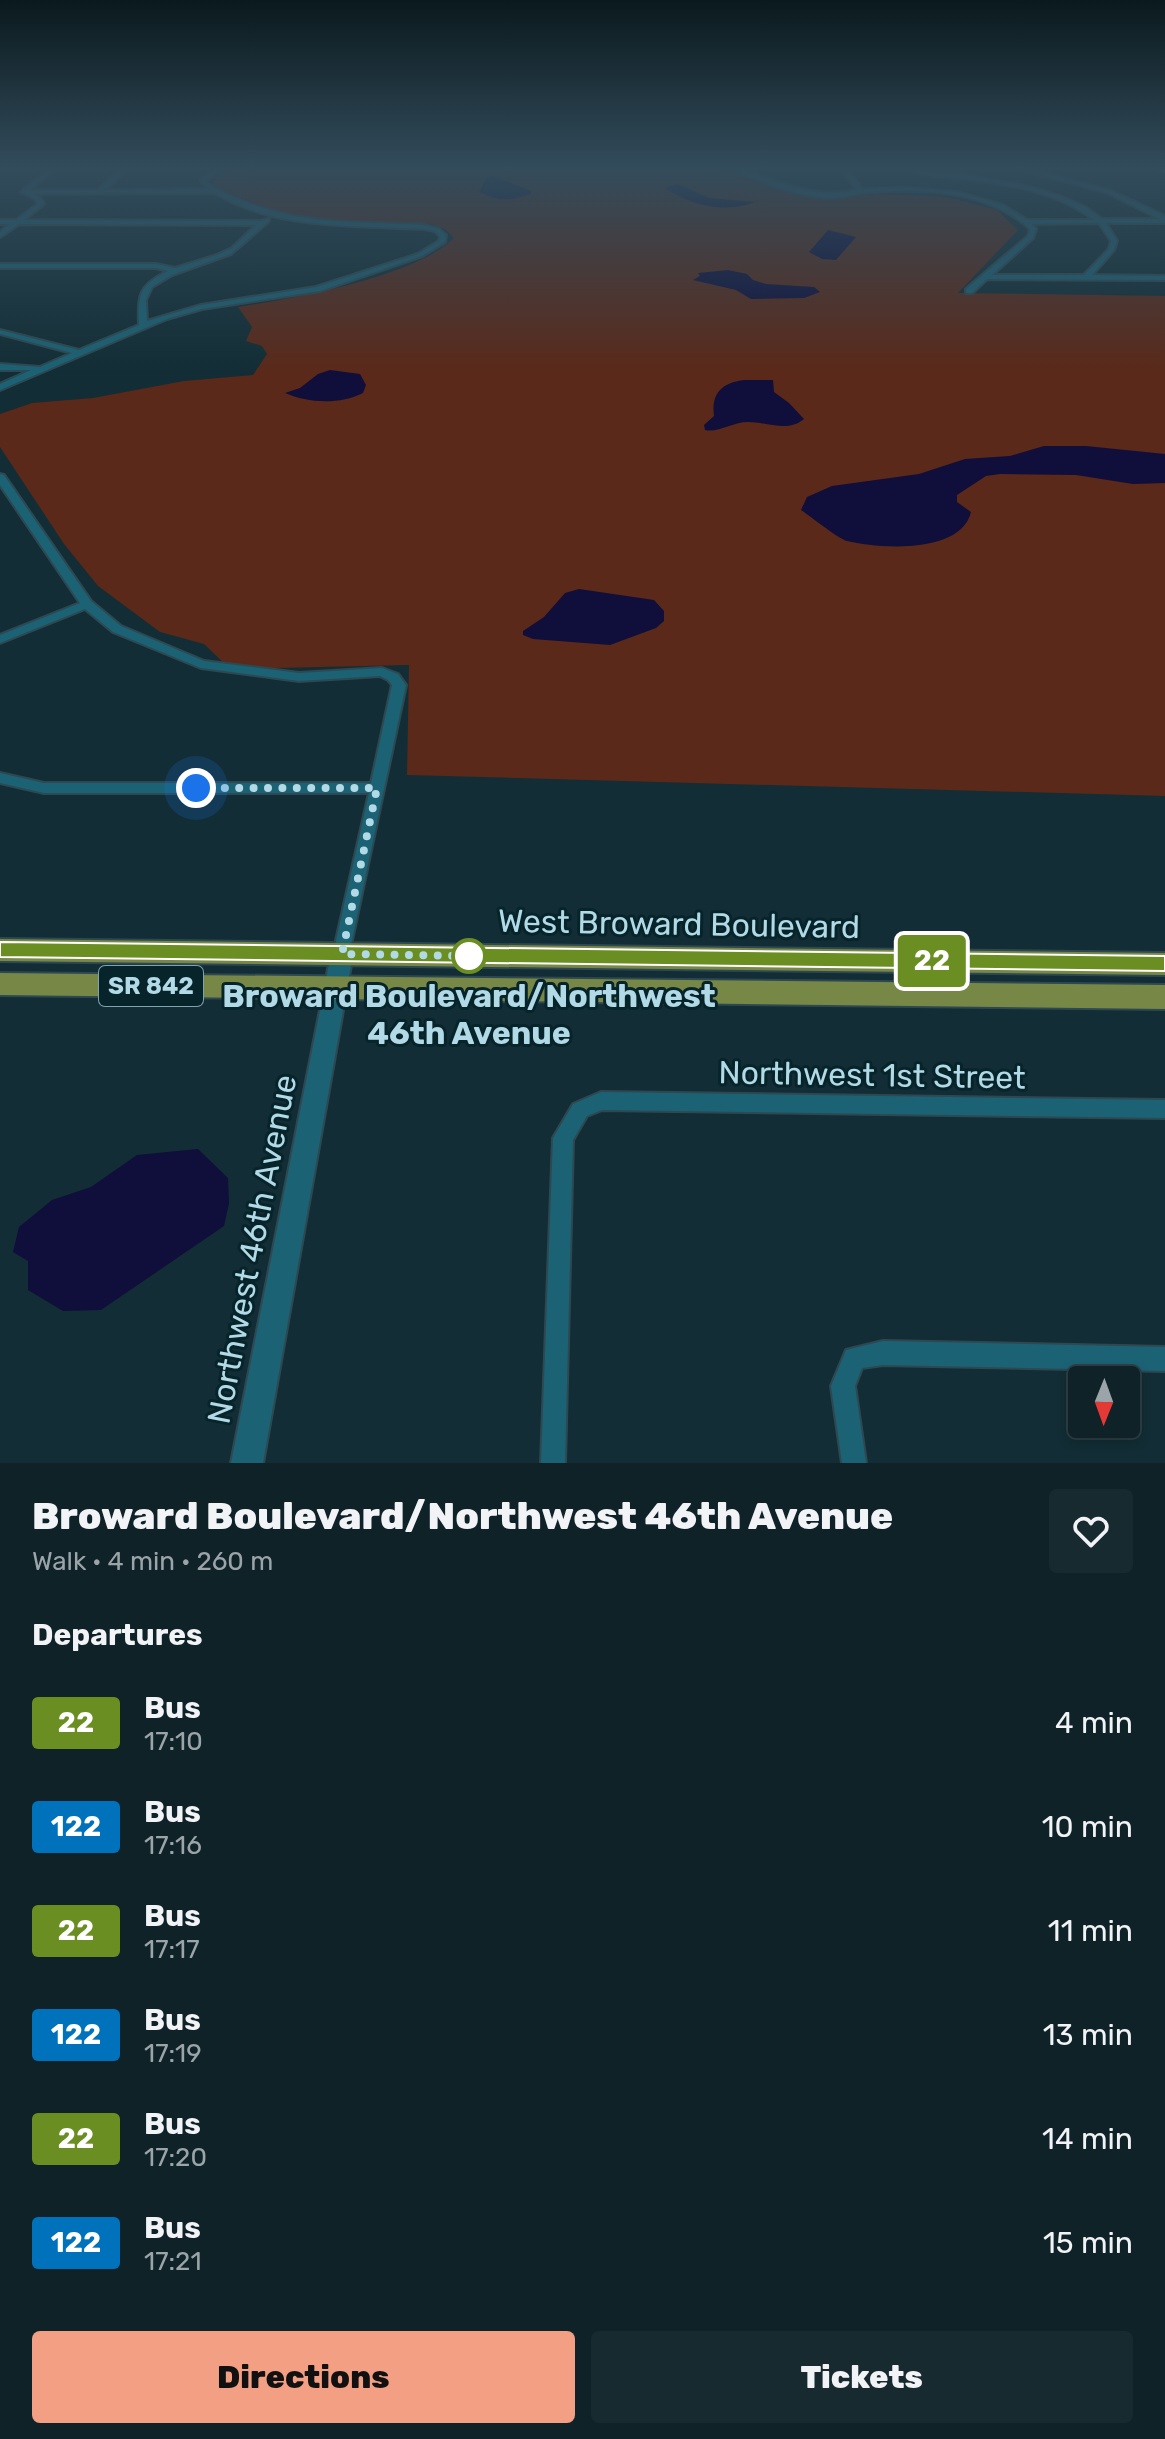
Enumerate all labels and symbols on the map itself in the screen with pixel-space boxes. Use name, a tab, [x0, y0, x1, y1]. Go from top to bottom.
your location	[176, 768, 216, 808]
street label: West Broward Boulevard	[498, 902, 860, 946]
line badge: 22	[896, 935, 968, 987]
marker: Broward Boulevard/Northwest 46th Avenue	[452, 939, 486, 973]
road number: SR 842	[99, 966, 203, 1006]
place label: Broward Boulevard/Northwest 46th Avenue	[222, 977, 716, 1052]
street label: Northwest 1st Street	[718, 1053, 1026, 1097]
street label: Northwest 46th Avenue	[200, 1071, 304, 1427]
north arrow	[1068, 1366, 1140, 1438]

